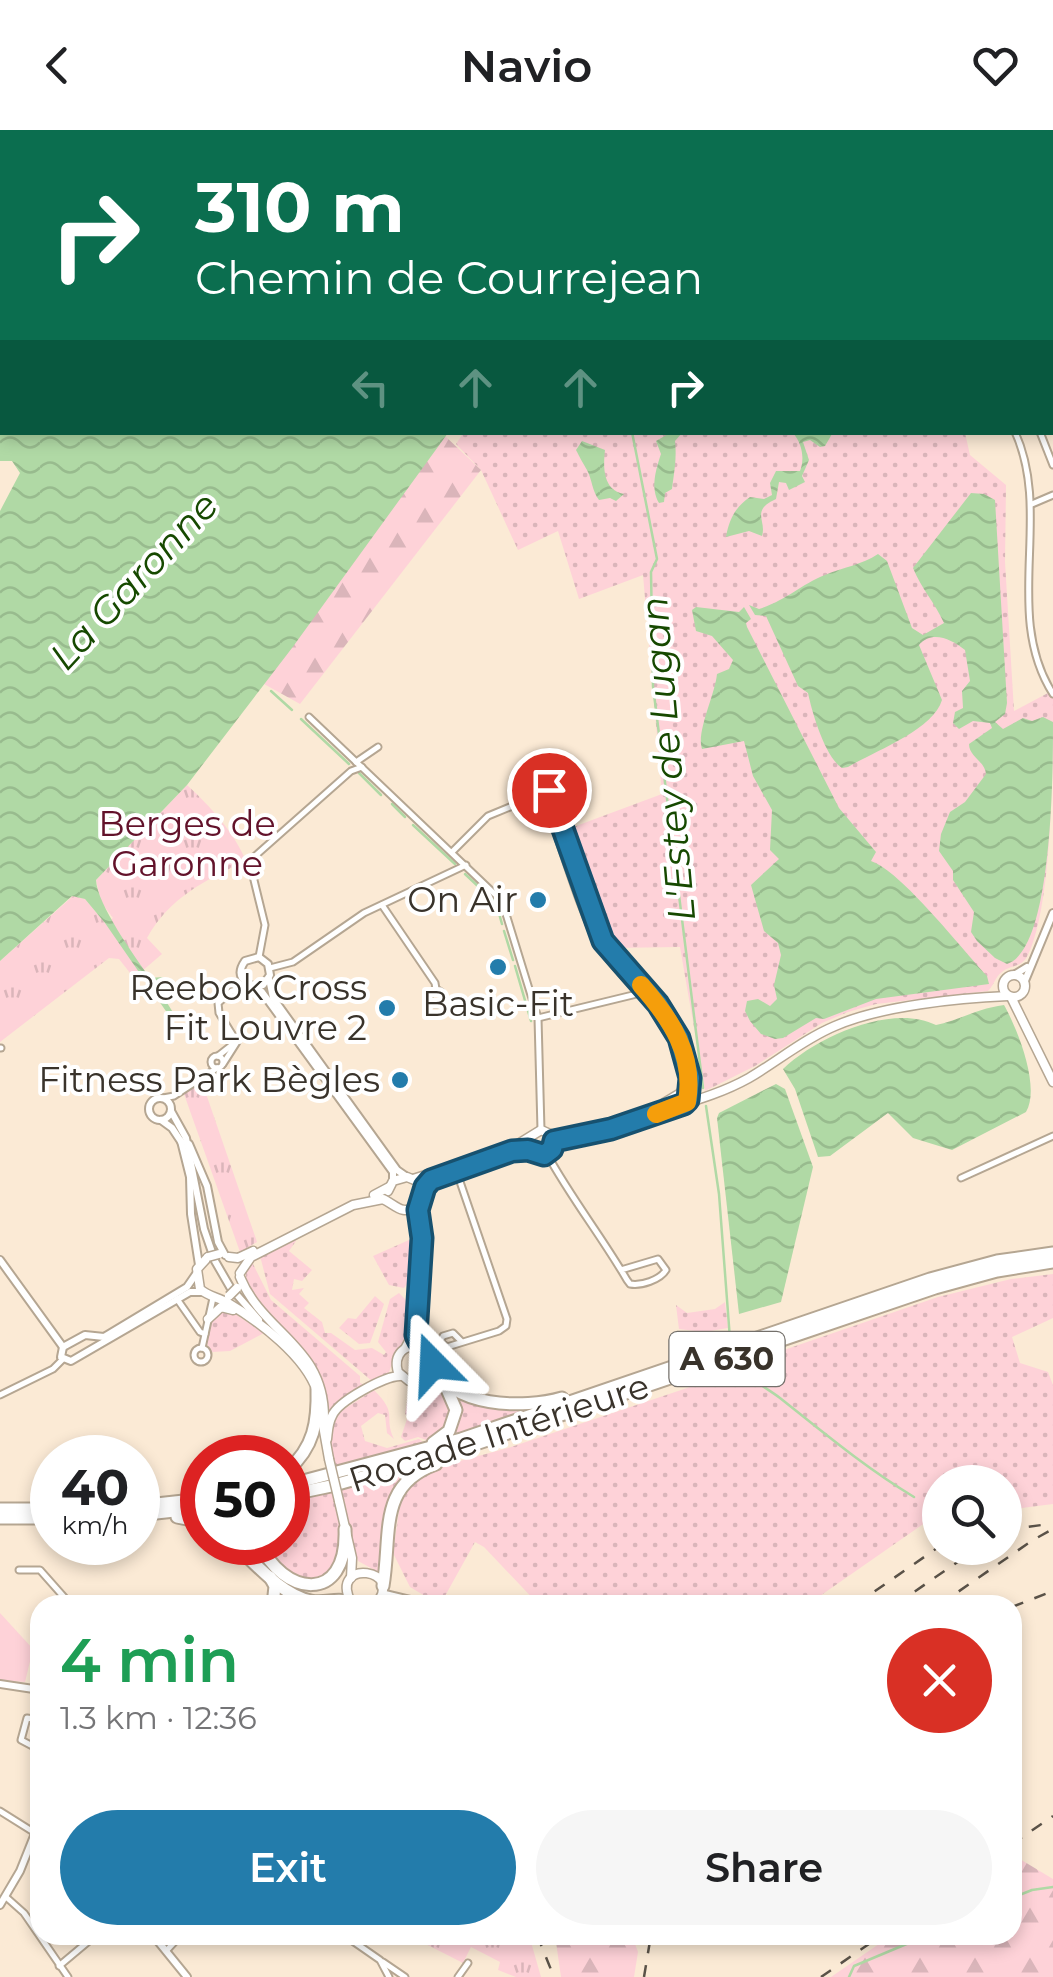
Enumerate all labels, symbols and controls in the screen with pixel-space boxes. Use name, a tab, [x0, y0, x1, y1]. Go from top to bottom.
icon: back	[30, 38, 85, 93]
text: Navio	[461, 38, 592, 93]
icon: heart	[968, 38, 1023, 93]
text: 310 m	[195, 164, 405, 250]
icon: right	[30, 170, 160, 300]
text: Chemin de Courrejean	[195, 250, 703, 305]
icon: left	[343, 360, 398, 415]
icon: ahead	[448, 360, 503, 415]
icon: ahead	[553, 360, 608, 415]
icon: right	[658, 360, 713, 415]
water label: La Garonne	[39, 482, 228, 679]
water label: L'Estey de Lugan	[630, 595, 705, 923]
pin	[507, 748, 592, 833]
icon: arrive	[522, 763, 577, 818]
park label: Berges de Garonne	[98, 802, 276, 885]
place label: On Air	[407, 878, 518, 921]
marker: On Air	[527, 889, 549, 911]
marker: Basic-Fit	[487, 956, 509, 978]
place label: Reebok Cross Fit Louvre 2	[129, 966, 367, 1049]
place label: Basic-Fit	[422, 982, 574, 1025]
marker: Reebok Cross Fit Louvre 2	[376, 997, 398, 1019]
place label: Fitness Park Bègles	[38, 1058, 380, 1101]
marker: Fitness Park Bègles	[389, 1069, 411, 1091]
position arrow	[381, 1312, 485, 1416]
road number: A 630	[670, 1332, 784, 1386]
street label: Rocade Intérieure	[343, 1364, 654, 1501]
speed limit sign: 50	[180, 1435, 310, 1565]
text: 40	[61, 1457, 129, 1518]
map controls	[922, 1465, 1022, 1565]
button: search	[922, 1465, 1022, 1565]
text: km/h	[62, 1510, 128, 1540]
text: 4 min	[60, 1624, 239, 1697]
button: close	[887, 1628, 992, 1733]
text: 1.3 km · 12:36	[60, 1698, 257, 1737]
button: Exit	[60, 1810, 516, 1925]
button: Share	[536, 1810, 992, 1925]

